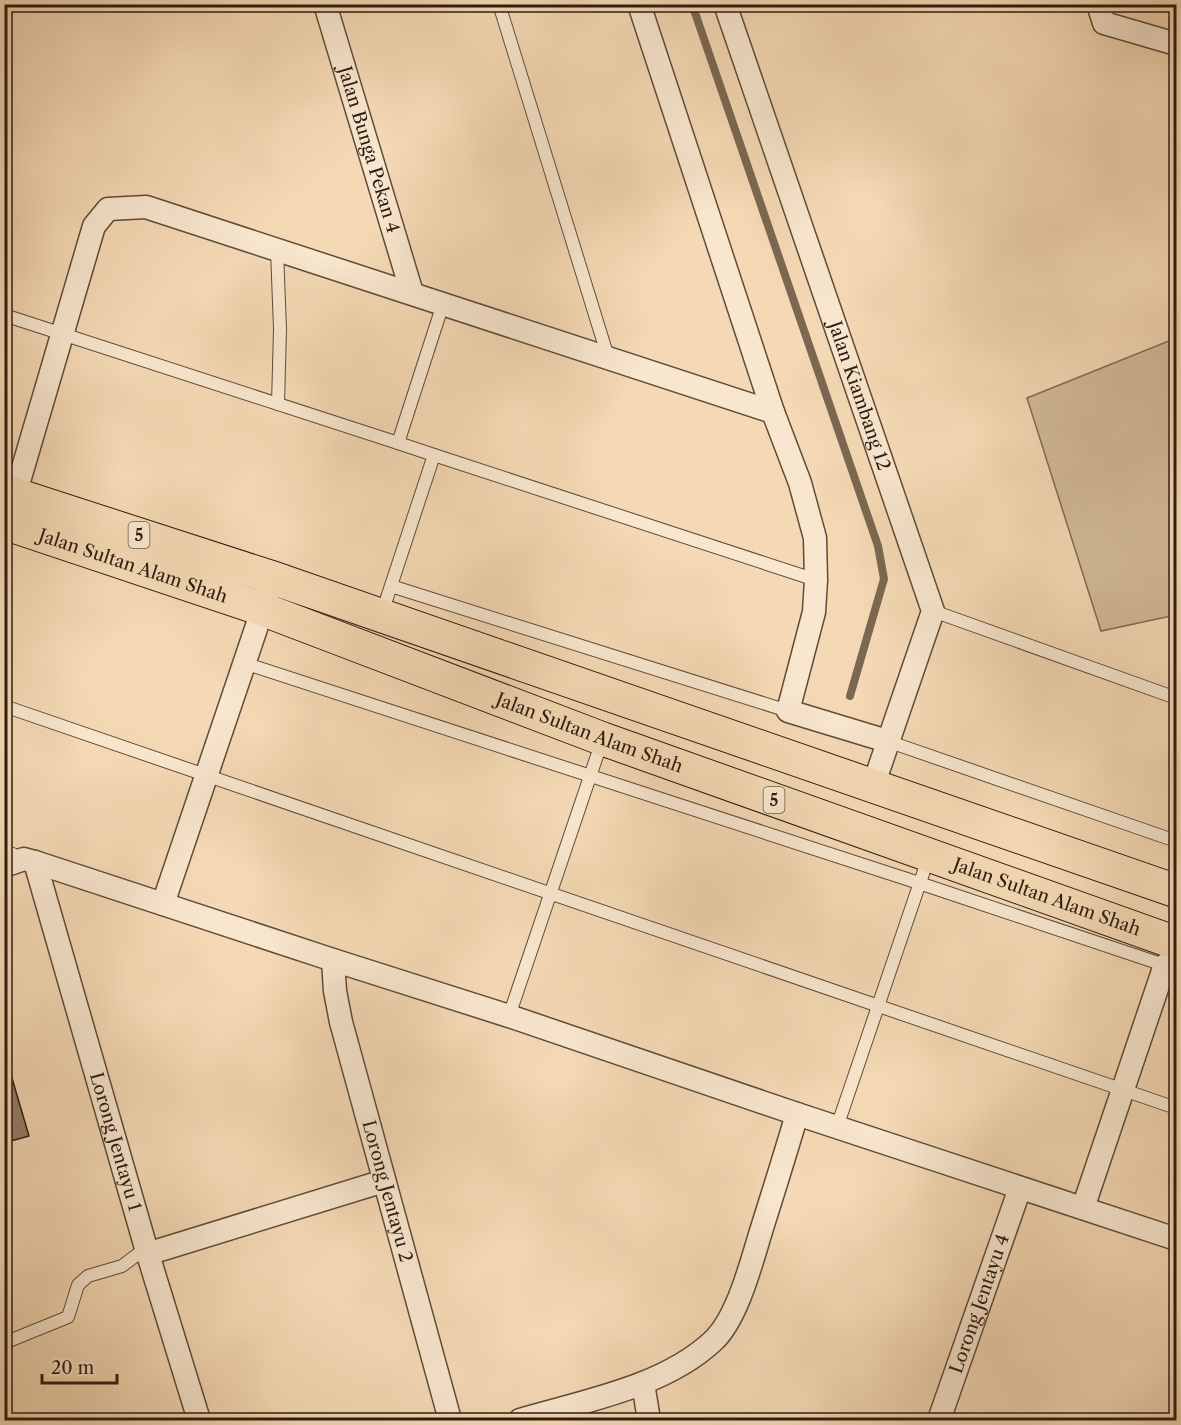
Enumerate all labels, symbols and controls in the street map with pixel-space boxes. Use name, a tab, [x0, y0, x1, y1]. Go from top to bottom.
street label: Jalan Bunga Pekan 4	[333, 61, 404, 235]
street label: Jalan Kiambang 12	[822, 315, 895, 473]
road number: 5	[128, 522, 150, 548]
street label: Jalan Sultan Alam Shah	[33, 523, 230, 608]
street label: Jalan Sultan Alam Shah	[490, 687, 686, 778]
road number: 5	[764, 787, 784, 813]
street label: Jalan Sultan Alam Shah	[947, 852, 1144, 941]
street label: Lorong Jentayu 1	[85, 1070, 146, 1214]
street label: Lorong Jentayu 2	[357, 1118, 417, 1264]
street label: Lorong Jentayu 4	[945, 1231, 1014, 1376]
scale bar	[42, 1347, 117, 1385]
text: 20 m	[51, 1357, 95, 1379]

